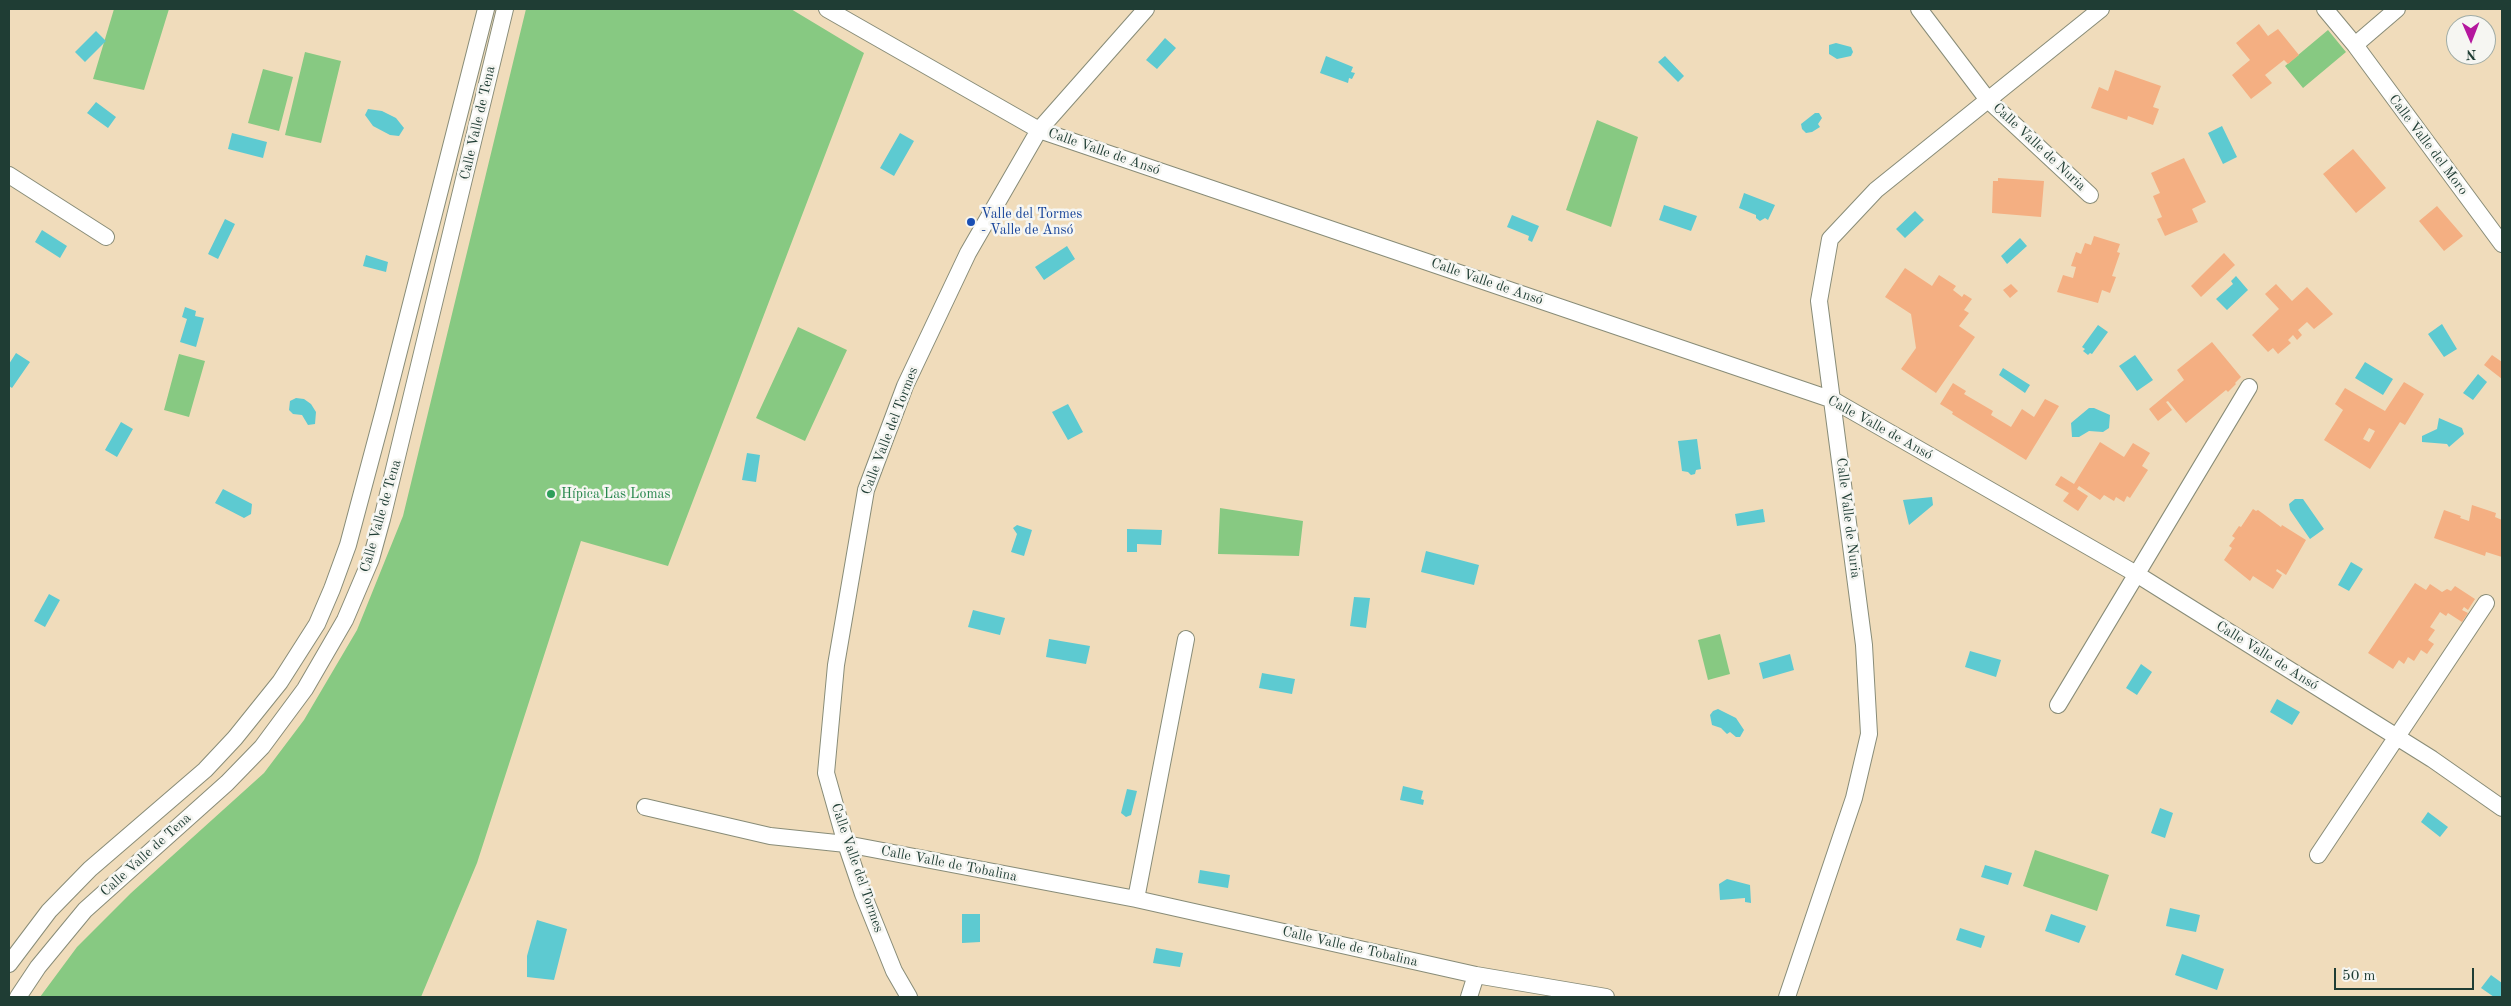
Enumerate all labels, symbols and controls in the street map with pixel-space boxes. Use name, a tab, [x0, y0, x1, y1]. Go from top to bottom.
north arrow	[2446, 15, 2496, 65]
text: N	[2466, 47, 2477, 61]
street label: Calle Valle de Tena	[457, 64, 499, 182]
street label: Calle Valle del Moro	[2385, 91, 2471, 199]
street label: Calle Valle de Nuria	[1989, 100, 2089, 194]
street label: Calle Valle de Ansó	[1046, 125, 1162, 179]
place label: Valle del Tormes - Valle de Ansó	[981, 206, 1082, 238]
marker: Valle del Tormes - Valle de Ansó	[965, 216, 977, 228]
street label: Calle Valle de Ansó	[1429, 255, 1545, 309]
street label: Calle Valle del Tormes	[858, 365, 922, 497]
street label: Calle Valle de Ansó	[1824, 392, 1936, 464]
street label: Calle Valle de Nuria	[1832, 457, 1864, 579]
street label: Calle Valle de Tena	[357, 458, 405, 574]
place label: Hípica Las Lomas	[561, 486, 671, 502]
marker: Hípica Las Lomas	[545, 488, 557, 500]
street label: Calle Valle de Ansó	[2213, 618, 2321, 694]
street label: Calle Valle del Tormes	[827, 801, 887, 935]
street label: Calle Valle de Tena	[97, 810, 195, 900]
street label: Calle Valle de Tobalina	[879, 843, 1019, 885]
street label: Calle Valle de Tobalina	[1281, 923, 1419, 971]
scale bar	[2336, 958, 2476, 990]
text: 50 m	[2342, 969, 2376, 984]

